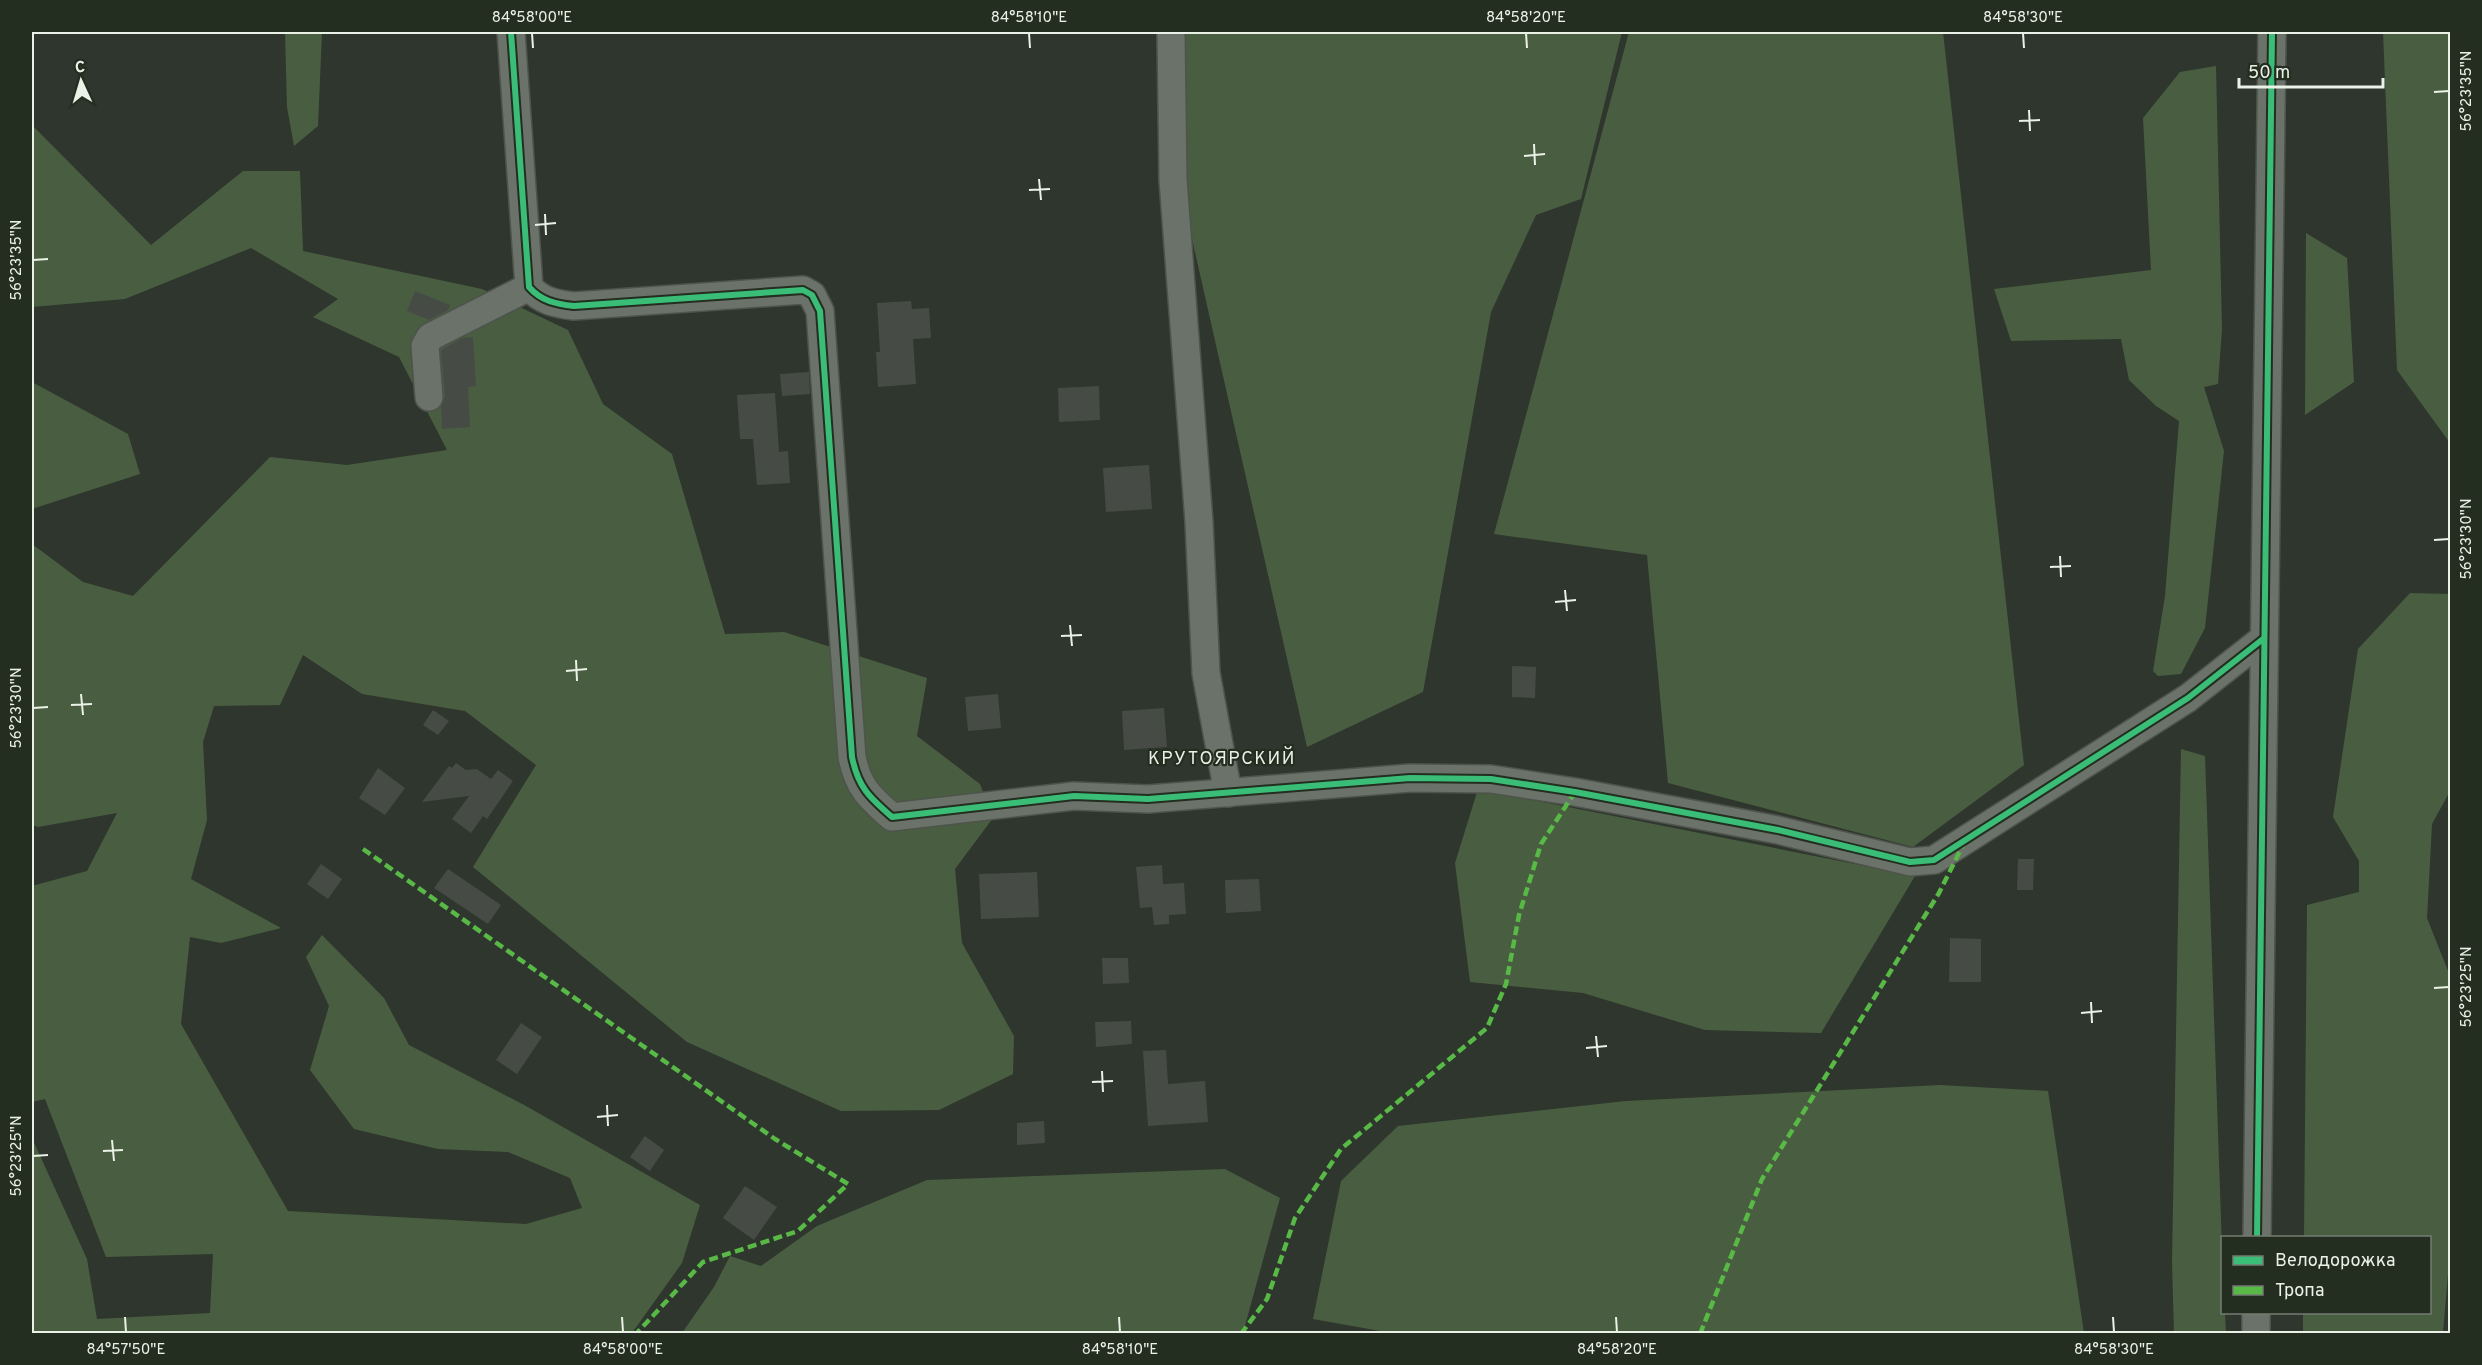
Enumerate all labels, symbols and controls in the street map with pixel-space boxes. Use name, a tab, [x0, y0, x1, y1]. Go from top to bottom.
text: 84°58'00"E	[492, 9, 572, 28]
text: 84°58'10"E	[991, 9, 1067, 28]
text: 84°58'20"E	[1486, 9, 1566, 28]
text: 84°58'30"E	[1983, 9, 2063, 28]
north arrow	[51, 51, 111, 111]
scale bar	[2239, 51, 2383, 89]
text: 56°23'35"N	[2458, 51, 2477, 131]
text: С	[74, 58, 86, 78]
text: 50 m	[2248, 62, 2290, 85]
text: 56°23'35"N	[8, 220, 27, 300]
text: 56°23'30"N	[2458, 499, 2477, 580]
text: 56°23'30"N	[8, 668, 27, 749]
district label: КРУТОЯРСКИЙ	[1148, 746, 1296, 771]
text: 56°23'25"N	[2458, 947, 2477, 1027]
text: 56°23'25"N	[8, 1116, 27, 1196]
legend	[2221, 1236, 2431, 1314]
text: Велодорожка	[2275, 1250, 2395, 1273]
text: Тропа	[2275, 1280, 2324, 1303]
text: 84°57'50"E	[87, 1341, 165, 1360]
text: 84°58'00"E	[583, 1341, 663, 1360]
text: 84°58'10"E	[1082, 1341, 1158, 1360]
text: 84°58'20"E	[1577, 1341, 1657, 1360]
text: 84°58'30"E	[2074, 1341, 2154, 1360]

